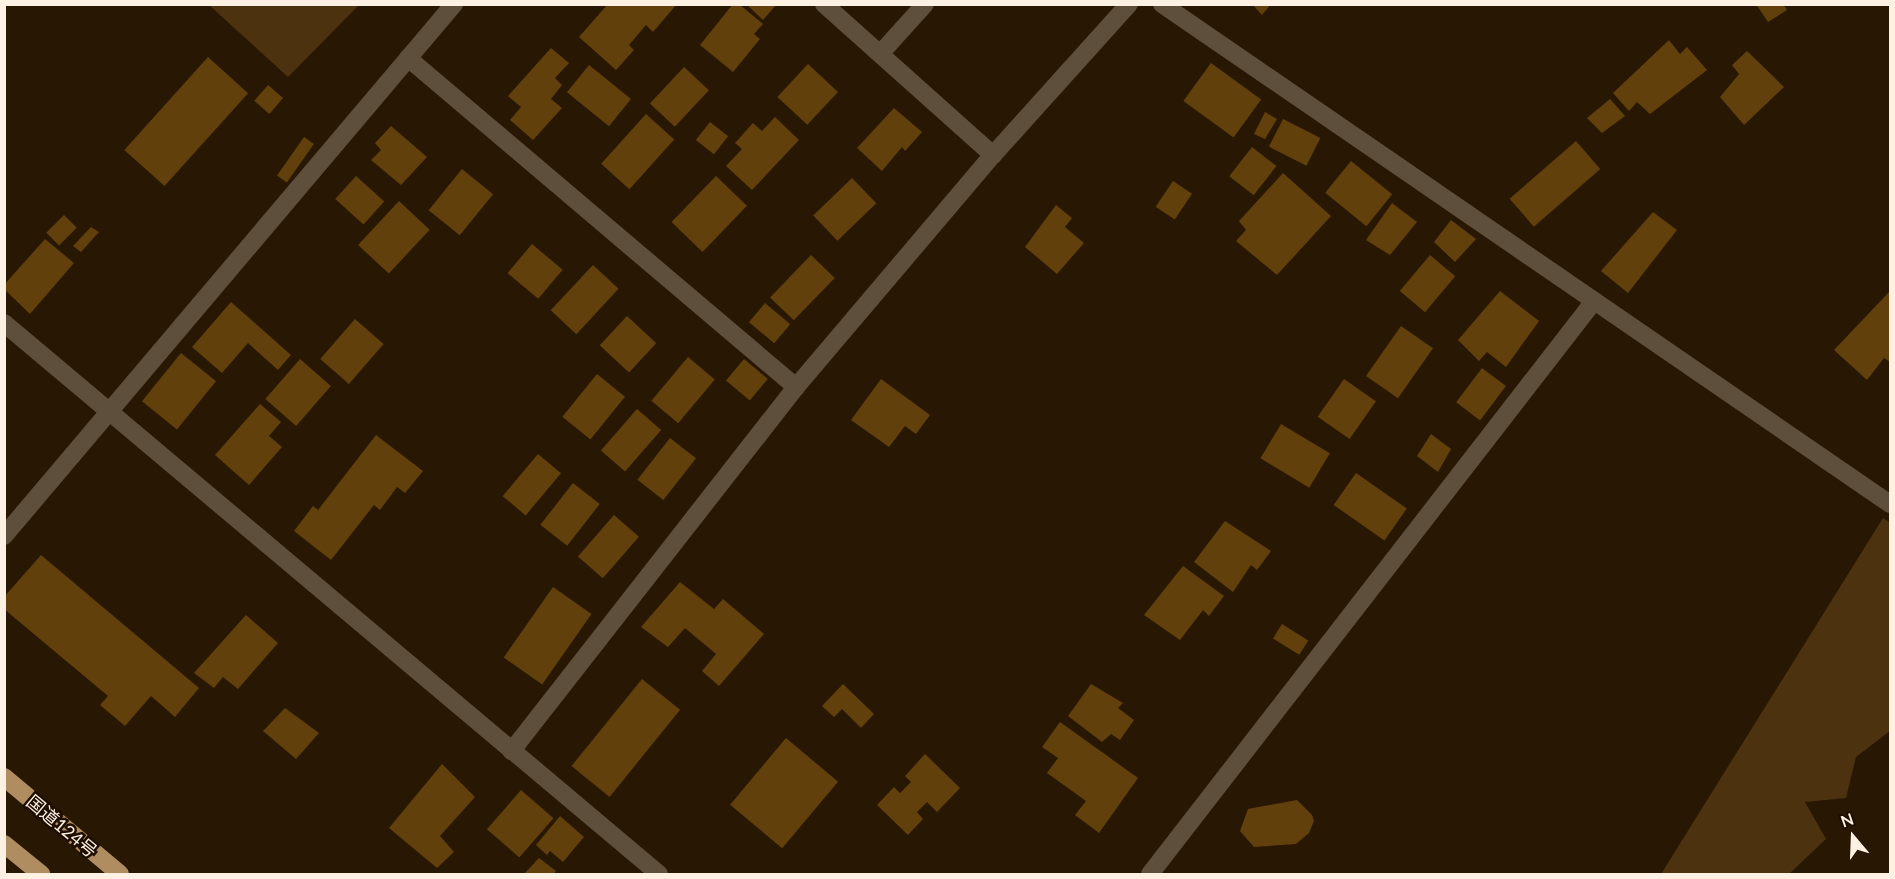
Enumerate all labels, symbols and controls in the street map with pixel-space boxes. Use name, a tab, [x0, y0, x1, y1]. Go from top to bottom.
street label: 国道124号	[22, 790, 102, 862]
north arrow	[1823, 807, 1883, 867]
text: N	[1838, 809, 1856, 830]

